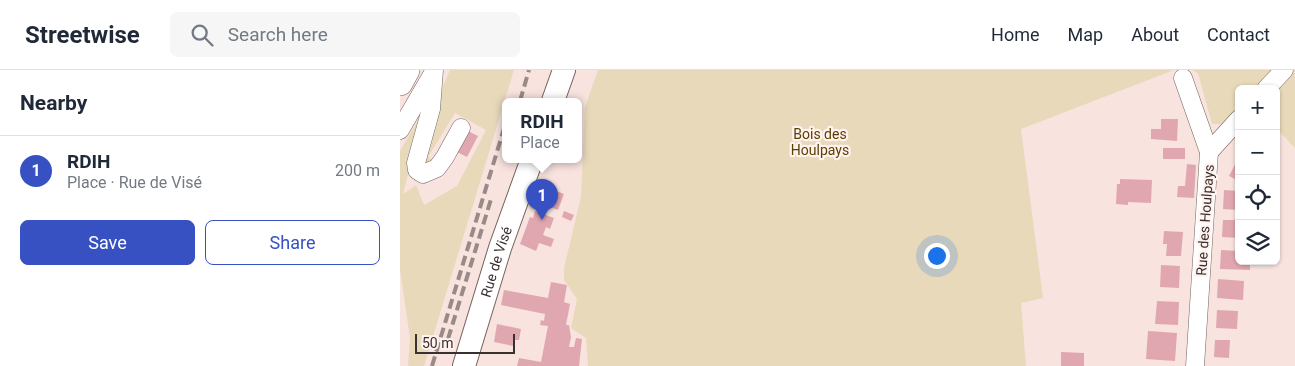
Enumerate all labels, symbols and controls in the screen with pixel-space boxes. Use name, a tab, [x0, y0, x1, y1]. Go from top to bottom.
search box	[170, 12, 520, 57]
text: Streetwise	[25, 21, 140, 49]
icon: search	[188, 21, 216, 49]
text: Search here	[228, 23, 328, 46]
text: Home	[991, 24, 1040, 45]
text: Map	[1068, 24, 1103, 45]
text: About	[1131, 24, 1179, 45]
text: Contact	[1207, 24, 1270, 45]
map controls	[1235, 85, 1280, 265]
button: +	[1235, 85, 1280, 130]
text: Nearby	[20, 91, 87, 115]
popup	[502, 98, 582, 163]
text: RDIH	[520, 110, 564, 133]
park label: Bois des Houlpays	[791, 126, 849, 158]
button: −	[1235, 130, 1280, 175]
text: Place	[520, 133, 560, 152]
text: RDIH	[67, 150, 111, 173]
text: 1	[31, 161, 41, 180]
text: 200 m	[335, 161, 380, 180]
street label: Rue des Houlpays	[1193, 164, 1217, 276]
text: Place · Rue de Visé	[67, 173, 202, 192]
button: locate	[1235, 175, 1280, 220]
pin: 1	[526, 179, 558, 220]
button: Save	[20, 220, 195, 265]
button: Share	[205, 220, 380, 265]
button: layers	[1235, 220, 1280, 265]
street label: Rue de Visé	[477, 224, 515, 299]
your location	[924, 243, 950, 269]
scale bar	[415, 331, 515, 354]
text: 50 m	[422, 335, 454, 351]

